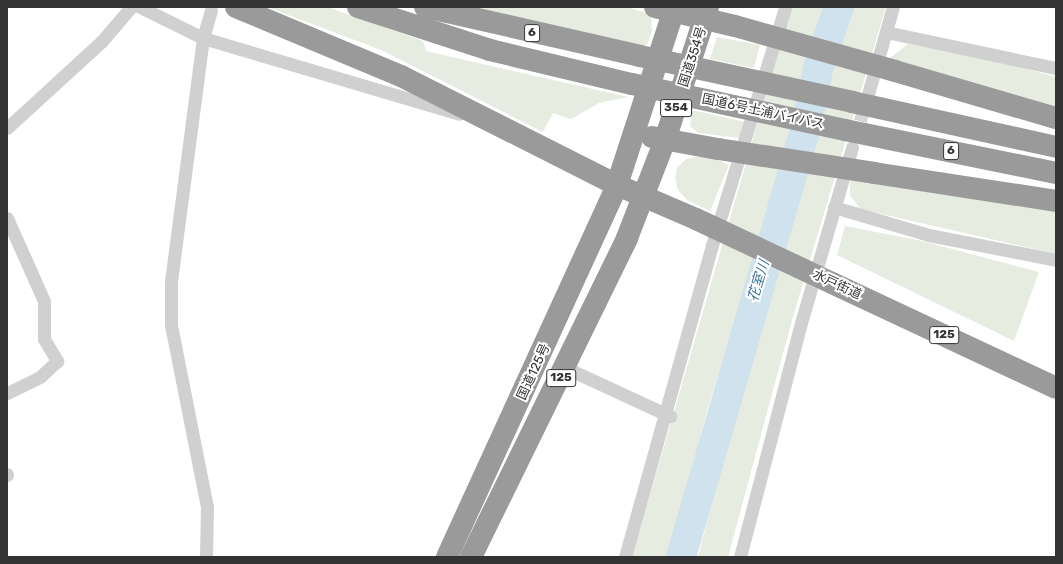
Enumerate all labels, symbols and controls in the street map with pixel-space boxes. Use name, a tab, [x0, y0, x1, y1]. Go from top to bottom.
road number: 6	[524, 23, 540, 43]
street label: 国道354号	[676, 25, 710, 89]
street label: 国道6号土浦バイパス	[700, 91, 826, 133]
road number: 354	[660, 98, 692, 118]
road number: 6	[943, 141, 959, 161]
water label: 花室川	[745, 258, 773, 304]
street label: 水戸街道	[810, 267, 864, 303]
road number: 125	[929, 325, 959, 345]
street label: 国道125号	[514, 342, 554, 402]
road number: 125	[546, 368, 576, 388]

